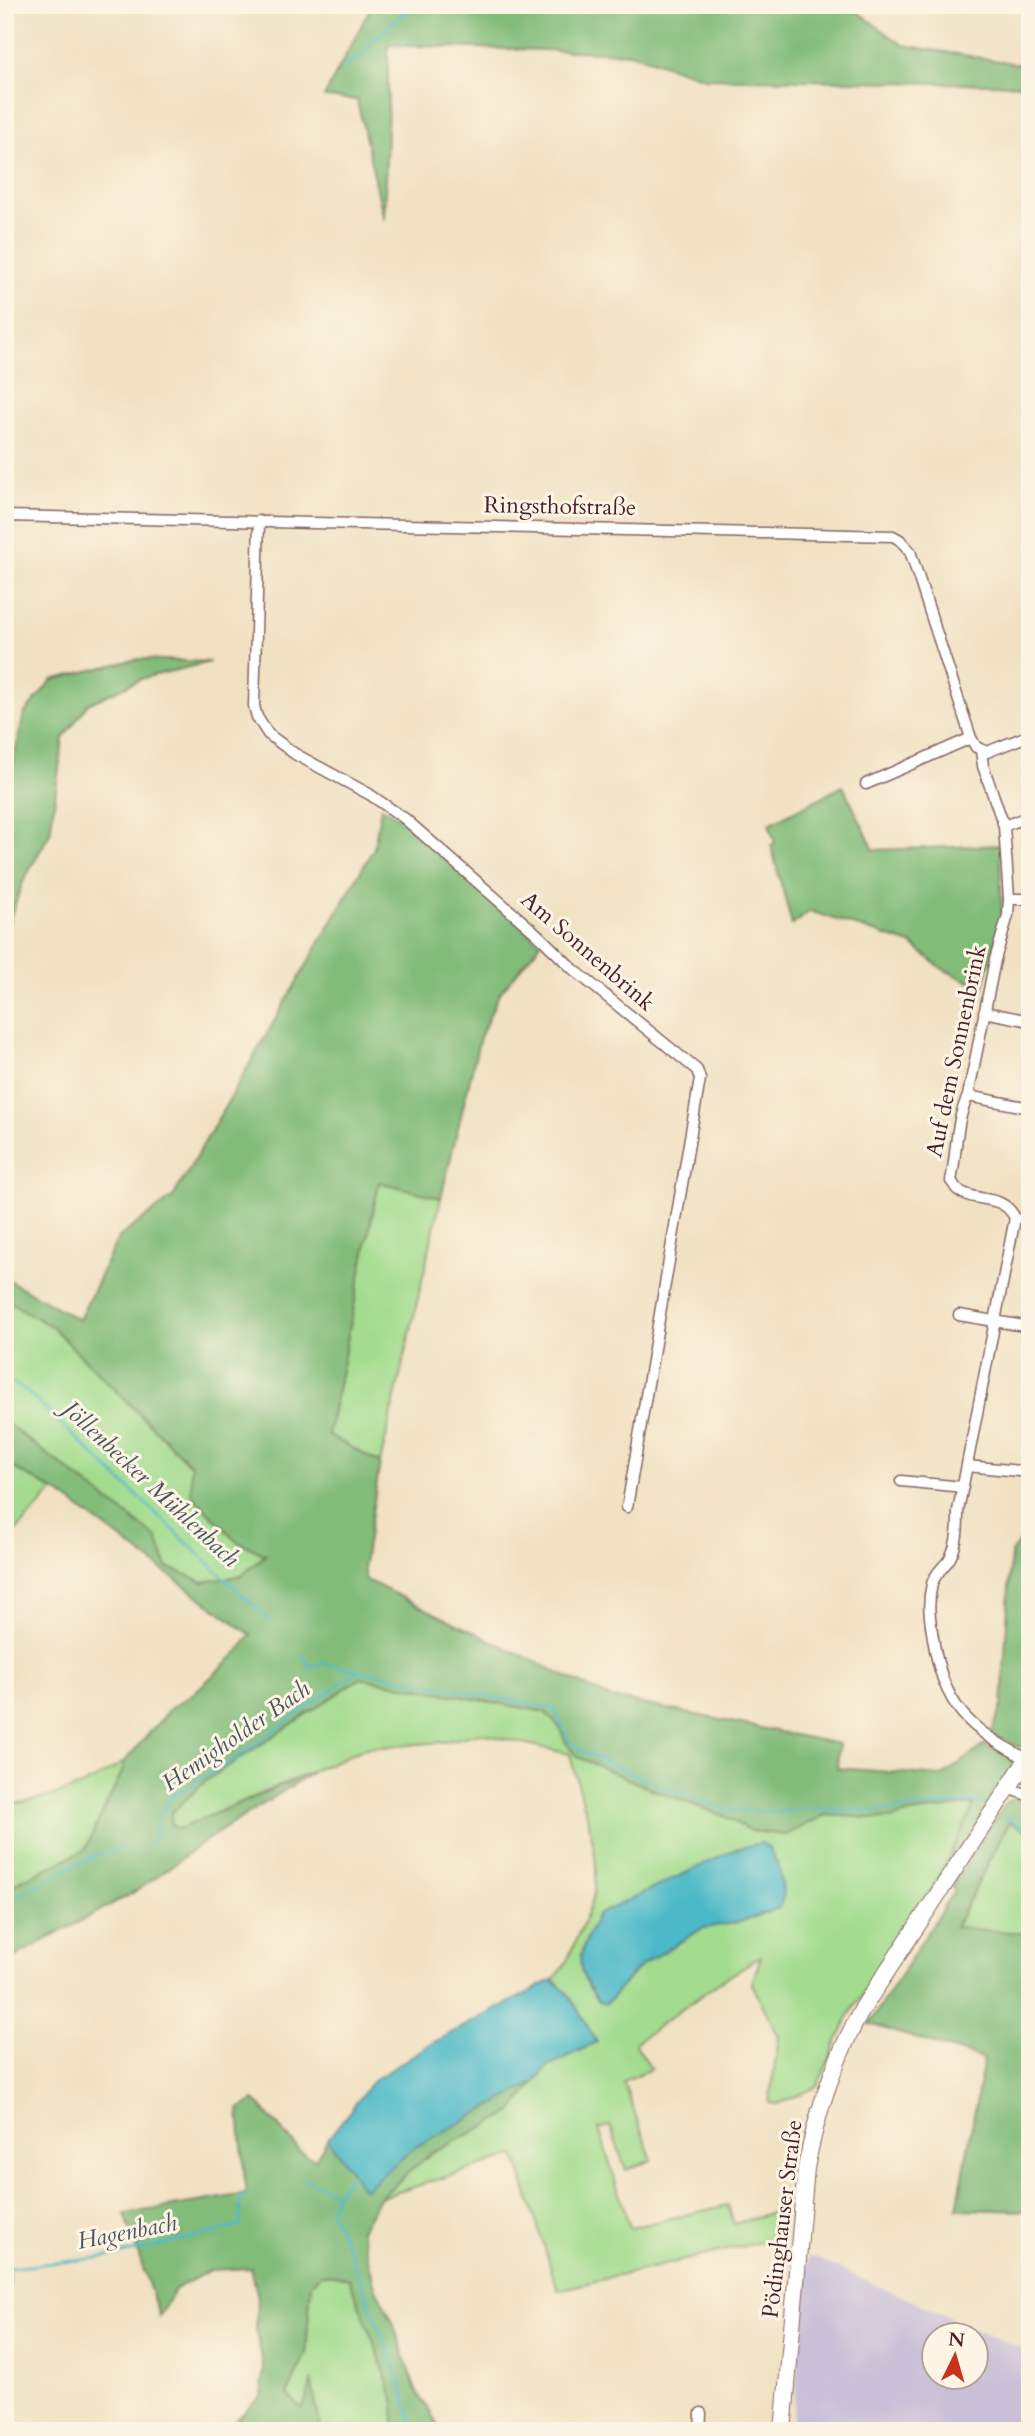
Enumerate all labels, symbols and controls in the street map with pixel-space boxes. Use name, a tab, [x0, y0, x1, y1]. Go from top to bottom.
street label: Ringsthofstraße	[483, 489, 637, 523]
street label: Am Sonnenbrink	[514, 884, 662, 1018]
street label: Auf dem Sonnenbrink	[918, 941, 994, 1160]
water label: Jöllenbecker Mühlenbach	[52, 1390, 247, 1575]
water label: Hemigholder Bach	[155, 1672, 317, 1799]
street label: Pödinghauser Straße	[754, 2118, 810, 2320]
water label: Hagenbach	[74, 2206, 180, 2258]
north arrow	[920, 2320, 990, 2390]
text: N	[947, 2326, 966, 2354]

